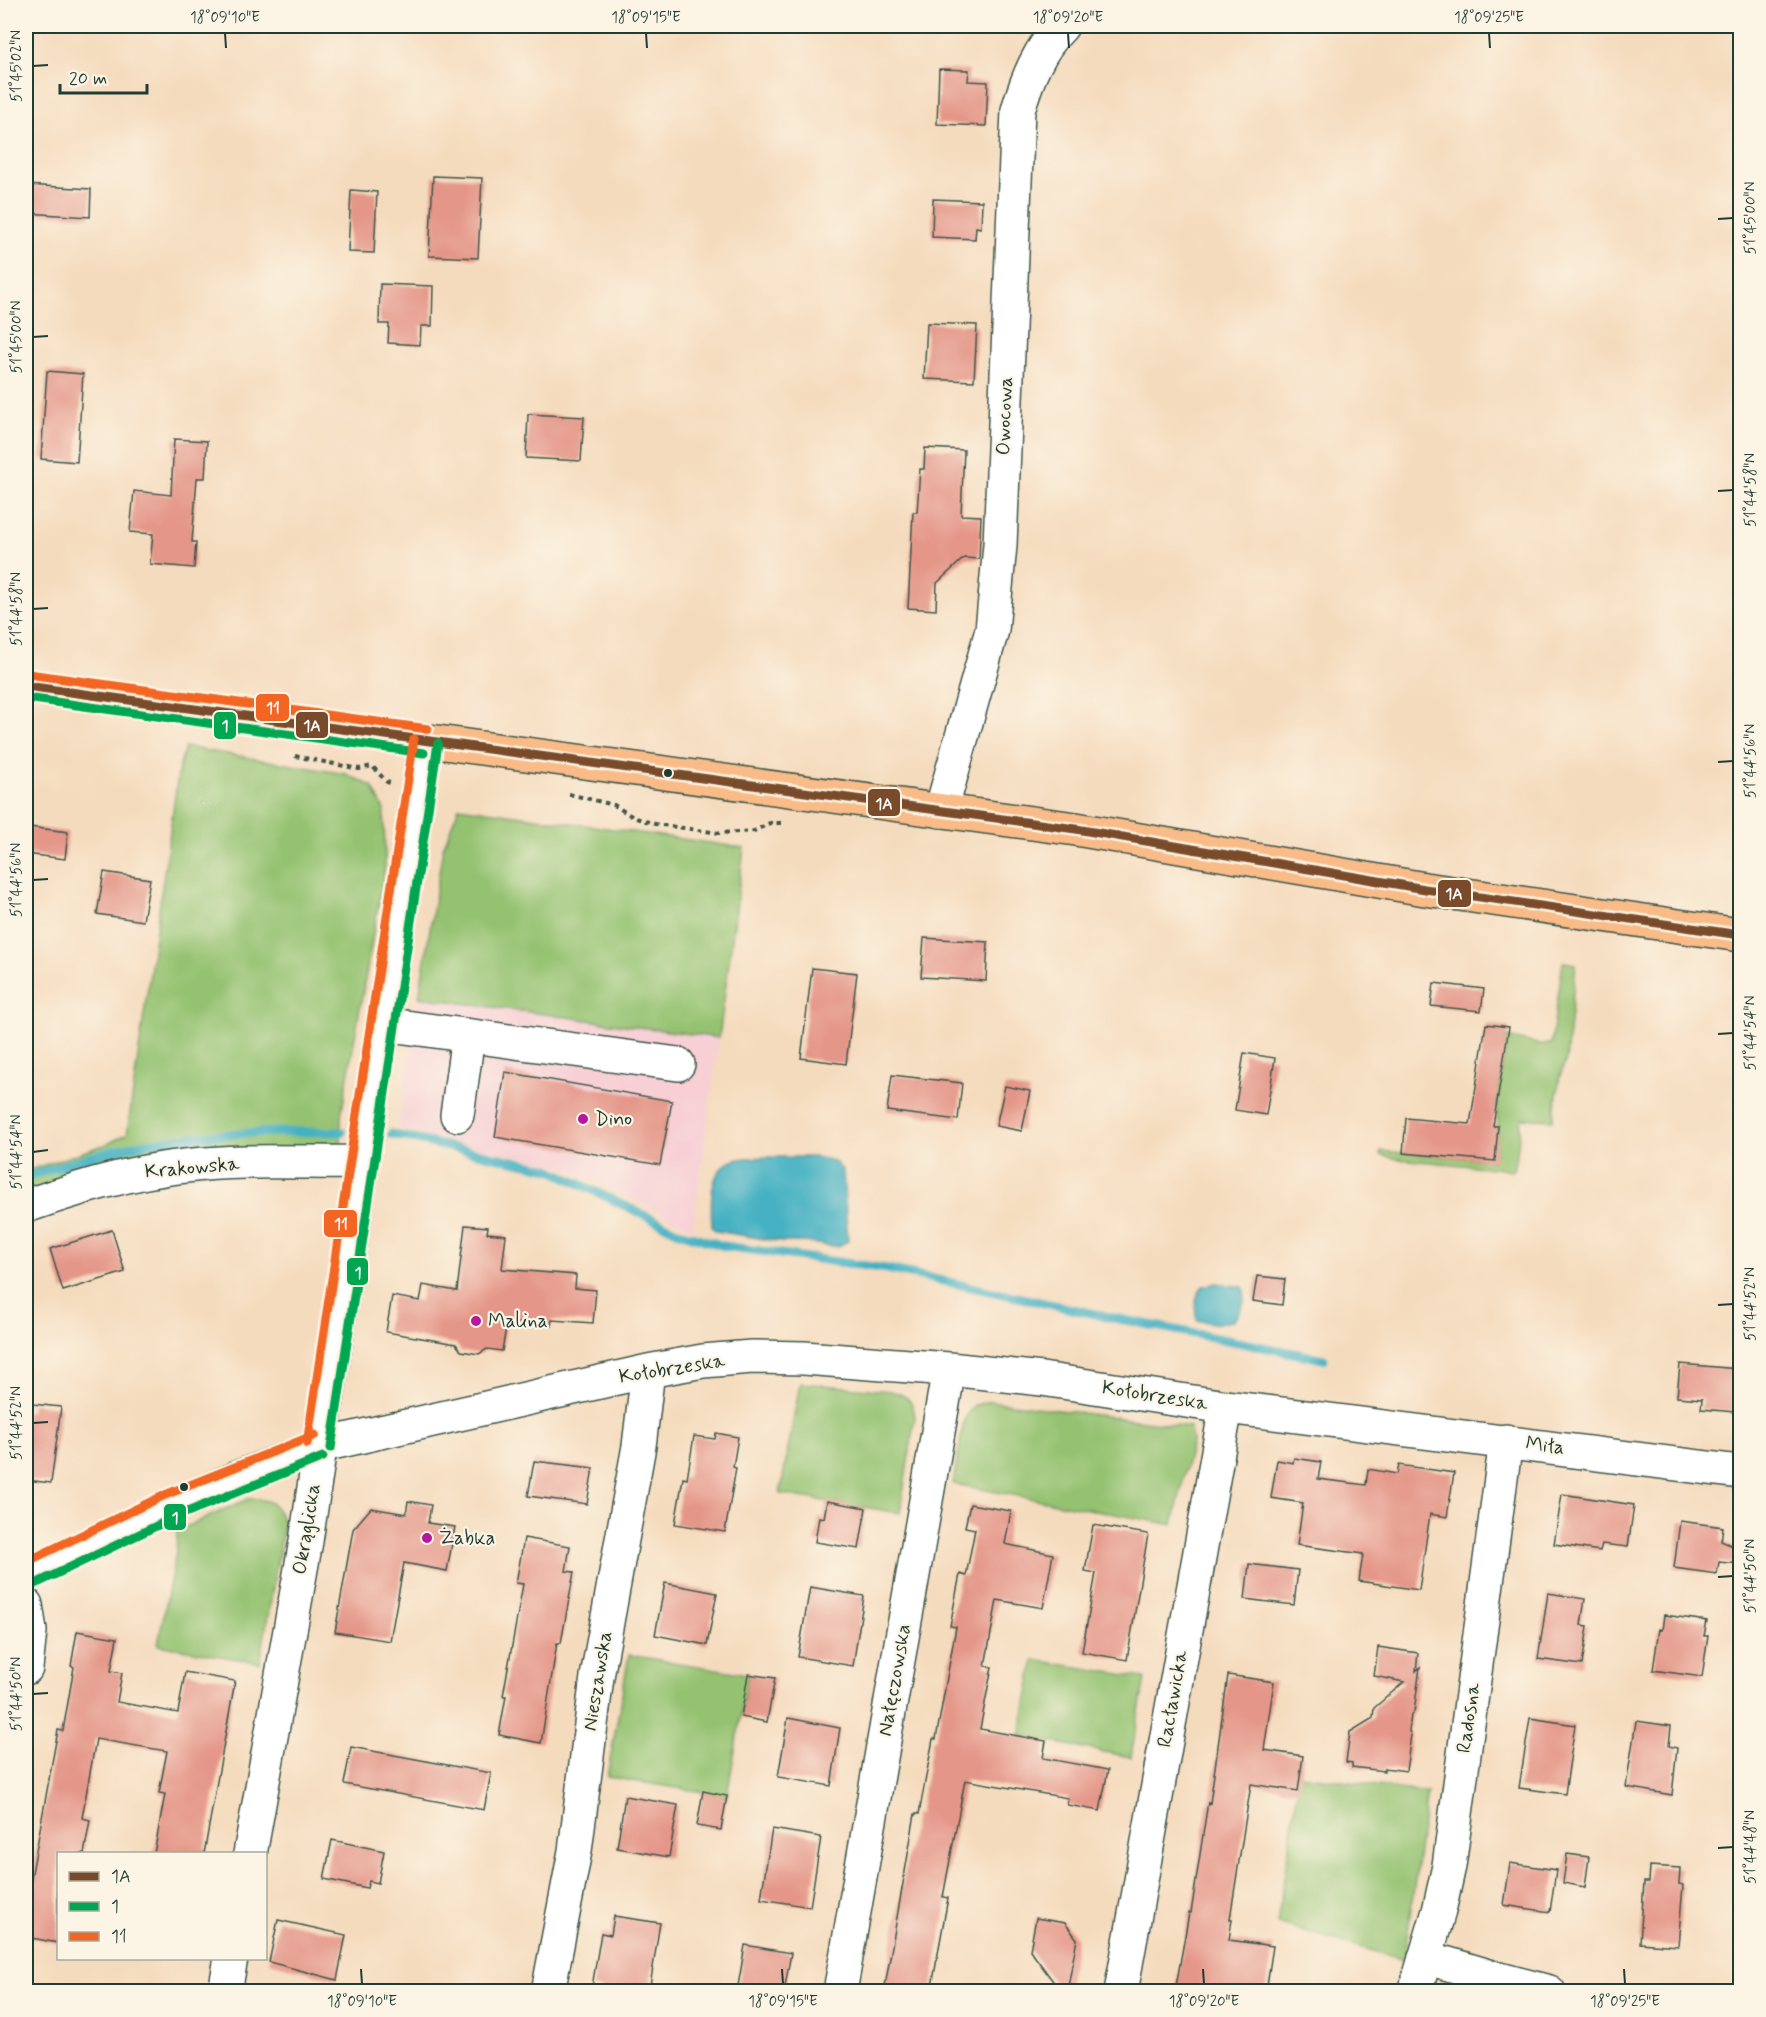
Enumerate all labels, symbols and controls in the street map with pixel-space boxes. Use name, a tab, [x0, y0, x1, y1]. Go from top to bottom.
text: 18°09'10"E	[190, 8, 260, 28]
text: 18°09'15"E	[611, 8, 681, 28]
text: 18°09'20"E	[1033, 8, 1104, 28]
text: 18°09'25"E	[1454, 8, 1524, 28]
text: 51°45'02"N	[7, 30, 27, 102]
scale bar	[60, 57, 147, 95]
text: 20 m	[69, 67, 107, 91]
text: 51°45'00"N	[1741, 182, 1761, 254]
text: 51°45'00"N	[7, 301, 27, 373]
street label: Owocowa	[990, 376, 1020, 456]
text: 51°44'58"N	[1741, 453, 1761, 527]
text: 51°44'58"N	[7, 572, 27, 646]
line badge: 11	[255, 693, 290, 722]
text: 11	[266, 698, 280, 719]
line badge: 1	[213, 711, 237, 740]
line badge: 1A	[295, 711, 329, 739]
text: 1	[221, 716, 229, 737]
text: 1A	[303, 716, 321, 737]
text: 51°44'56"N	[1741, 724, 1761, 798]
unlabelled marker	[662, 767, 674, 779]
line badge: 1A	[867, 788, 901, 817]
text: 1A	[875, 794, 893, 815]
text: 51°44'56"N	[7, 843, 27, 917]
line badge: 1A	[1437, 879, 1472, 908]
text: 1A	[1445, 884, 1463, 905]
text: 51°44'54"N	[1741, 995, 1761, 1071]
place label: Dino	[595, 1106, 632, 1133]
marker: Dino	[576, 1112, 590, 1126]
text: 51°44'54"N	[7, 1114, 27, 1190]
street label: Krakowska	[144, 1150, 241, 1186]
line badge: 11	[323, 1209, 358, 1238]
text: 11	[334, 1214, 348, 1235]
line badge: 1	[346, 1257, 369, 1286]
text: 1	[354, 1263, 362, 1284]
text: 51°44'52"N	[1741, 1267, 1761, 1341]
place label: Malina	[488, 1308, 548, 1335]
marker: Malina	[469, 1314, 483, 1328]
street label: Kołobrzeska	[617, 1347, 728, 1391]
street label: Kołobrzeska	[1100, 1374, 1211, 1418]
text: 51°44'52"N	[7, 1386, 27, 1460]
street label: Miła	[1524, 1430, 1566, 1462]
unlabelled marker	[178, 1481, 190, 1493]
street label: Okrąglicka	[286, 1482, 328, 1576]
line badge: 1	[163, 1503, 187, 1531]
text: 1	[171, 1508, 179, 1529]
place label: Żabka	[439, 1525, 495, 1552]
marker: Żabka	[420, 1531, 434, 1545]
text: 51°44'50"N	[1741, 1539, 1761, 1613]
street label: Nałęczowska	[872, 1622, 918, 1738]
street label: Nieszawska	[577, 1629, 619, 1733]
street label: Racławicka	[1151, 1647, 1195, 1750]
text: 51°44'50"N	[7, 1657, 27, 1731]
street label: Radosna	[1451, 1680, 1487, 1755]
text: 51°44'48"N	[1741, 1810, 1761, 1884]
legend	[57, 1852, 267, 1960]
text: 1A	[111, 1865, 131, 1889]
text: 1	[111, 1895, 119, 1919]
text: 11	[111, 1925, 127, 1949]
text: 18°09'10"E	[327, 1992, 397, 2012]
text: 18°09'15"E	[748, 1992, 818, 2012]
text: 18°09'20"E	[1169, 1992, 1240, 2012]
text: 18°09'25"E	[1590, 1992, 1660, 2012]

